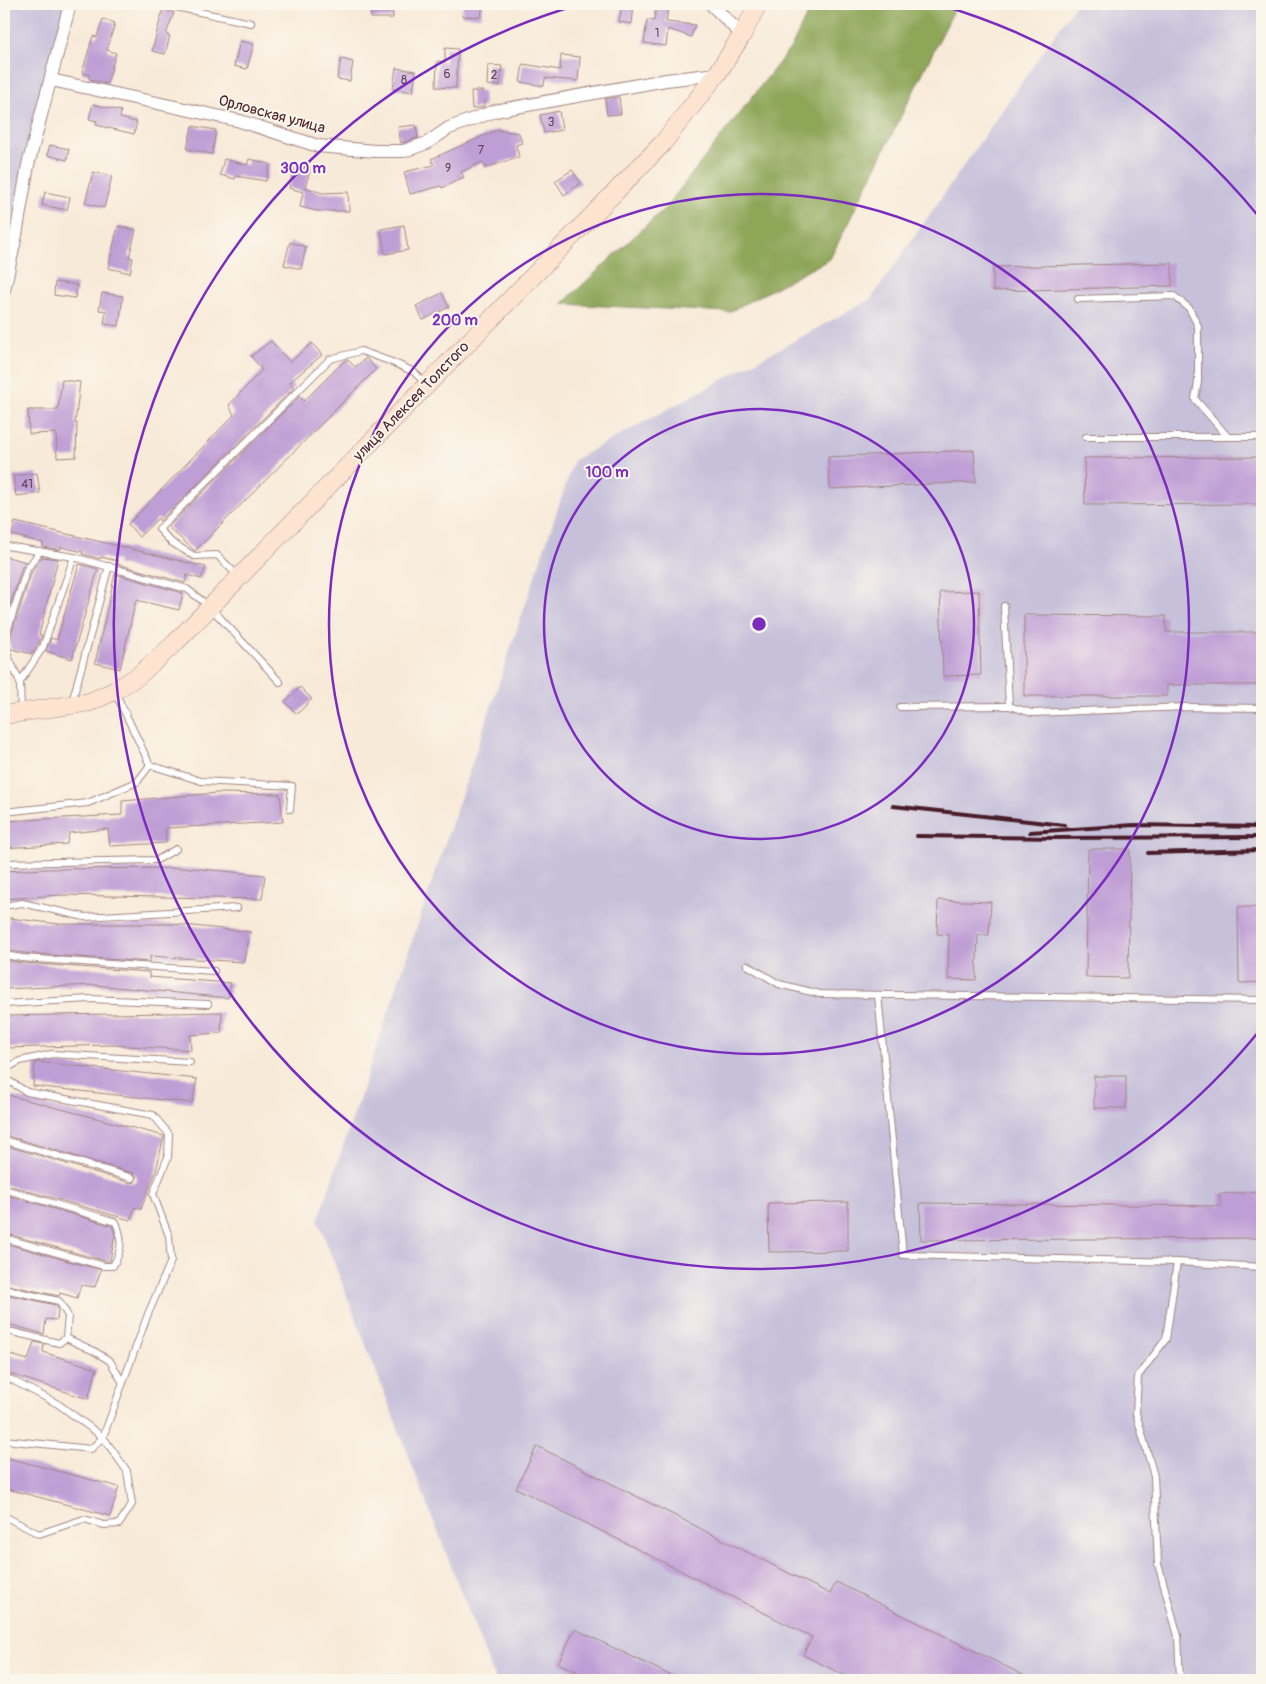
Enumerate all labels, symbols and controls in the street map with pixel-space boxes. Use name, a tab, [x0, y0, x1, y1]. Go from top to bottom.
house number: 1	[655, 26, 659, 41]
house number: 6	[444, 67, 451, 82]
house number: 2	[491, 68, 498, 83]
house number: 8	[401, 73, 407, 88]
street label: Орловская улица	[216, 91, 327, 138]
house number: 3	[548, 115, 555, 130]
house number: 7	[478, 143, 485, 158]
text: 300 m	[280, 159, 326, 178]
house number: 9	[445, 161, 451, 176]
text: 200 m	[432, 311, 478, 330]
street label: улица Алексея Толстого	[349, 338, 473, 466]
text: 100 m	[586, 463, 628, 482]
house number: 41	[21, 477, 33, 492]
centre of rings	[750, 615, 768, 633]

